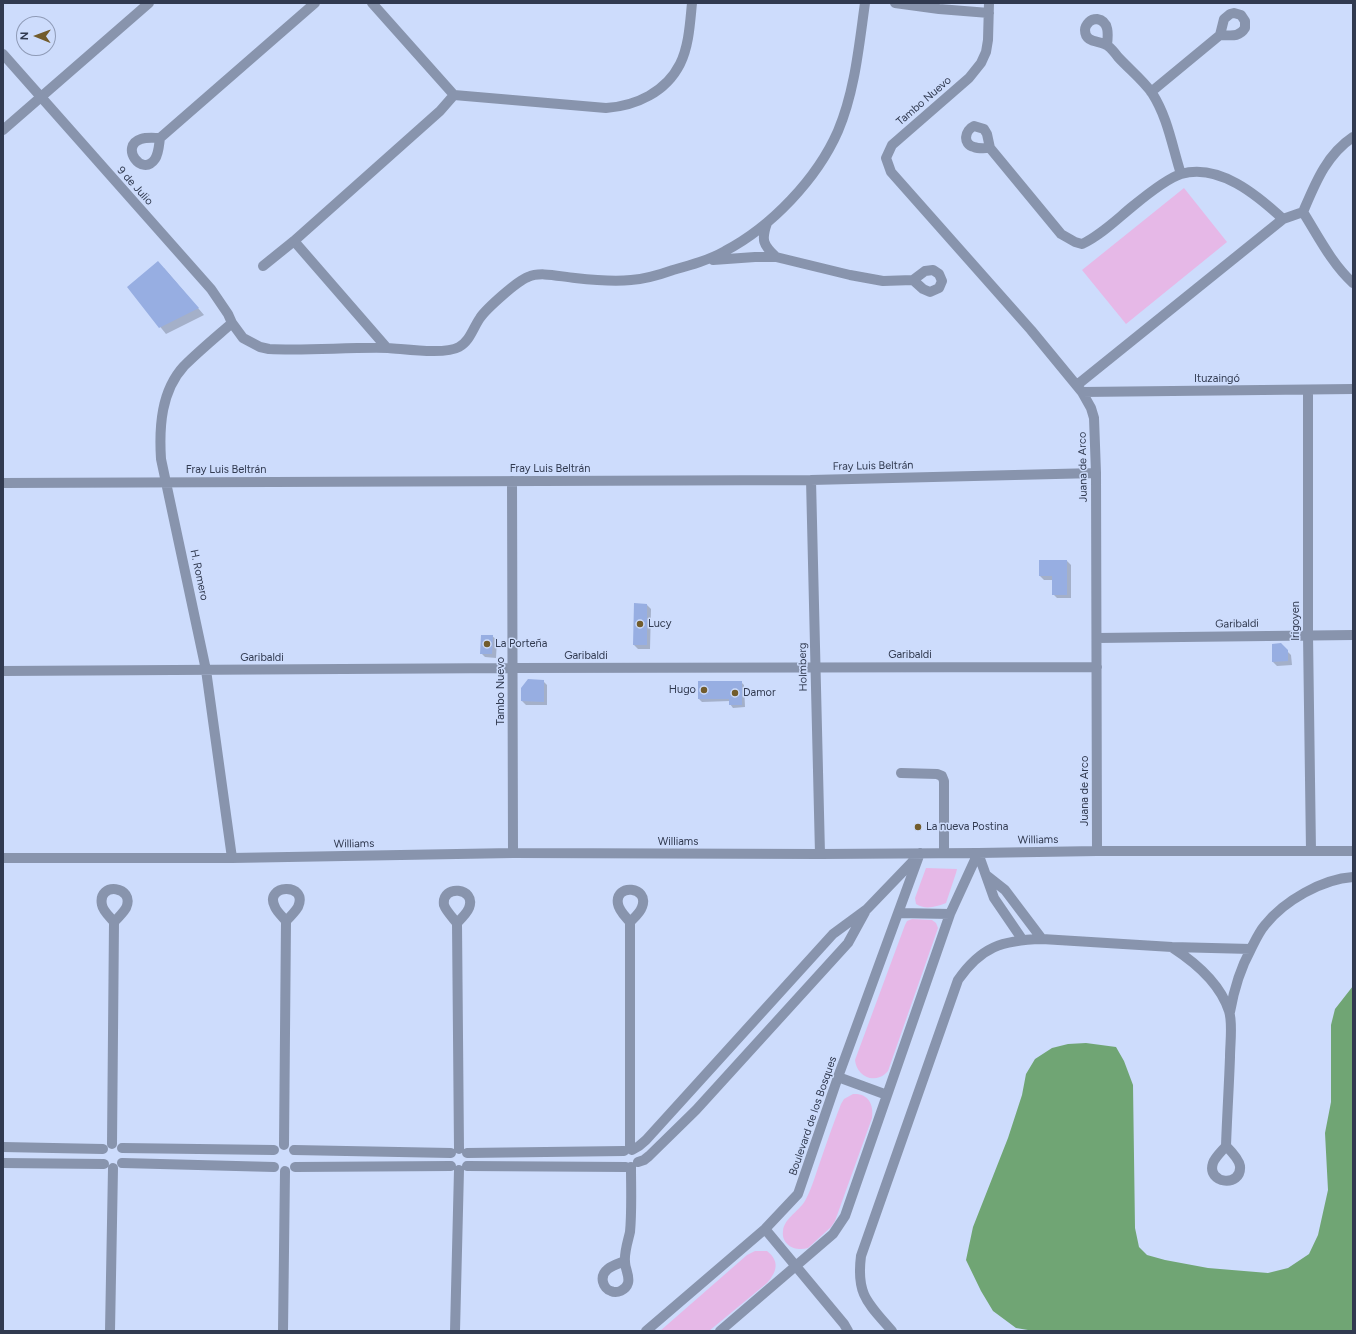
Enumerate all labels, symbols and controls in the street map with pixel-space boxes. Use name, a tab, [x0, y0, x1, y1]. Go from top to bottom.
north arrow	[16, 16, 56, 56]
text: N	[18, 31, 31, 40]
street label: Tambo Nuevo	[894, 74, 954, 128]
street label: 9 de Julio	[114, 164, 156, 208]
street label: Ituzaingó	[1194, 372, 1240, 386]
street label: Juana de Arco	[1076, 432, 1090, 502]
street label: Fray Luis Beltrán	[833, 459, 913, 473]
street label: Fray Luis Beltrán	[510, 462, 590, 476]
street label: Fray Luis Beltrán	[186, 463, 266, 477]
street label: H. Romero	[187, 548, 211, 602]
street label: Irigoyen	[1289, 601, 1303, 641]
place label: Lucy	[648, 617, 671, 631]
street label: Garibaldi	[1215, 617, 1259, 631]
marker: Lucy	[635, 619, 645, 629]
place label: La Porteña	[495, 637, 547, 651]
marker: La Porteña	[482, 639, 492, 649]
street label: Holmberg	[796, 642, 810, 692]
street label: Garibaldi	[888, 648, 932, 662]
street label: Garibaldi	[564, 649, 608, 663]
street label: Garibaldi	[240, 651, 284, 665]
street label: Tambo Nuevo	[494, 657, 508, 725]
place label: Hugo	[669, 683, 696, 697]
marker: Hugo	[699, 685, 709, 695]
place label: Damor	[743, 686, 776, 700]
marker: Damor	[730, 688, 740, 698]
street label: Juana de Arco	[1078, 756, 1092, 826]
place label: La nueva Postina	[926, 820, 1008, 834]
marker: La nueva Postina	[913, 822, 923, 832]
street label: Williams	[1018, 833, 1058, 847]
street label: Williams	[658, 835, 698, 849]
street label: Williams	[334, 837, 374, 851]
street label: Boulevard de los Bosques	[786, 1055, 840, 1177]

